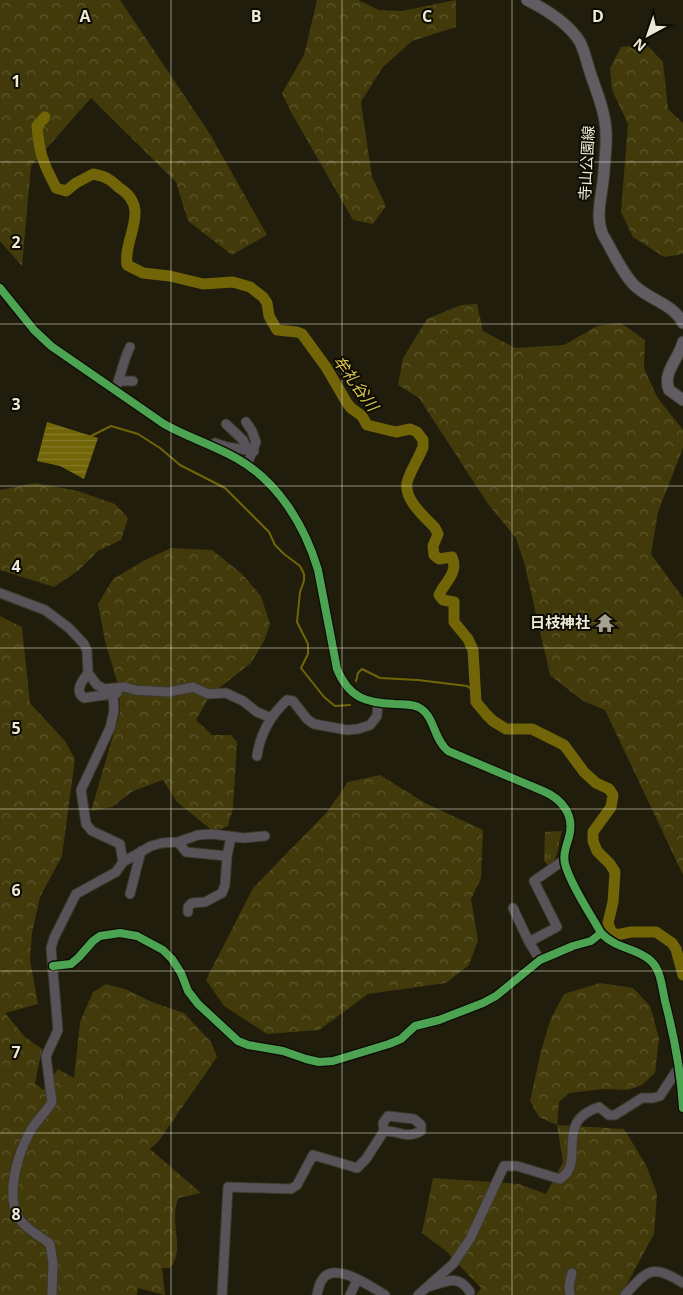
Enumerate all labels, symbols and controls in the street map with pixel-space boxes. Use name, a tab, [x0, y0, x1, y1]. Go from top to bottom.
text: A	[79, 5, 91, 27]
text: B	[251, 5, 261, 27]
text: C	[422, 5, 432, 27]
text: D	[592, 5, 604, 27]
north arrow	[623, 10, 673, 60]
text: N	[629, 34, 650, 56]
text: 1	[11, 70, 21, 92]
street label: 寺山公園線	[574, 125, 598, 201]
text: 2	[11, 231, 21, 253]
water label: 牟礼谷川	[328, 351, 385, 417]
text: 3	[11, 393, 21, 415]
text: 4	[11, 555, 21, 577]
place label: 日枝神社	[530, 612, 590, 632]
temple icon: 日枝神社	[594, 612, 616, 634]
text: 5	[11, 717, 21, 739]
text: 6	[11, 879, 21, 901]
text: 7	[11, 1041, 21, 1063]
text: 8	[11, 1203, 21, 1225]

